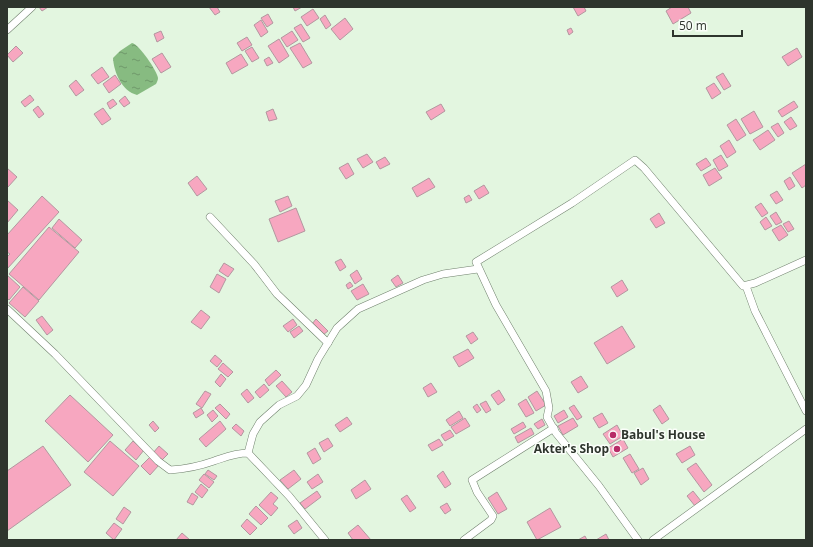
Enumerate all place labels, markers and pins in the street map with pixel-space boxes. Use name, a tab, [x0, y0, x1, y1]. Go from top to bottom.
place label: Babul's House	[621, 426, 705, 443]
marker: Babul's House	[608, 430, 618, 440]
place label: Akter's Shop	[534, 440, 609, 457]
marker: Akter's Shop	[612, 444, 622, 454]

